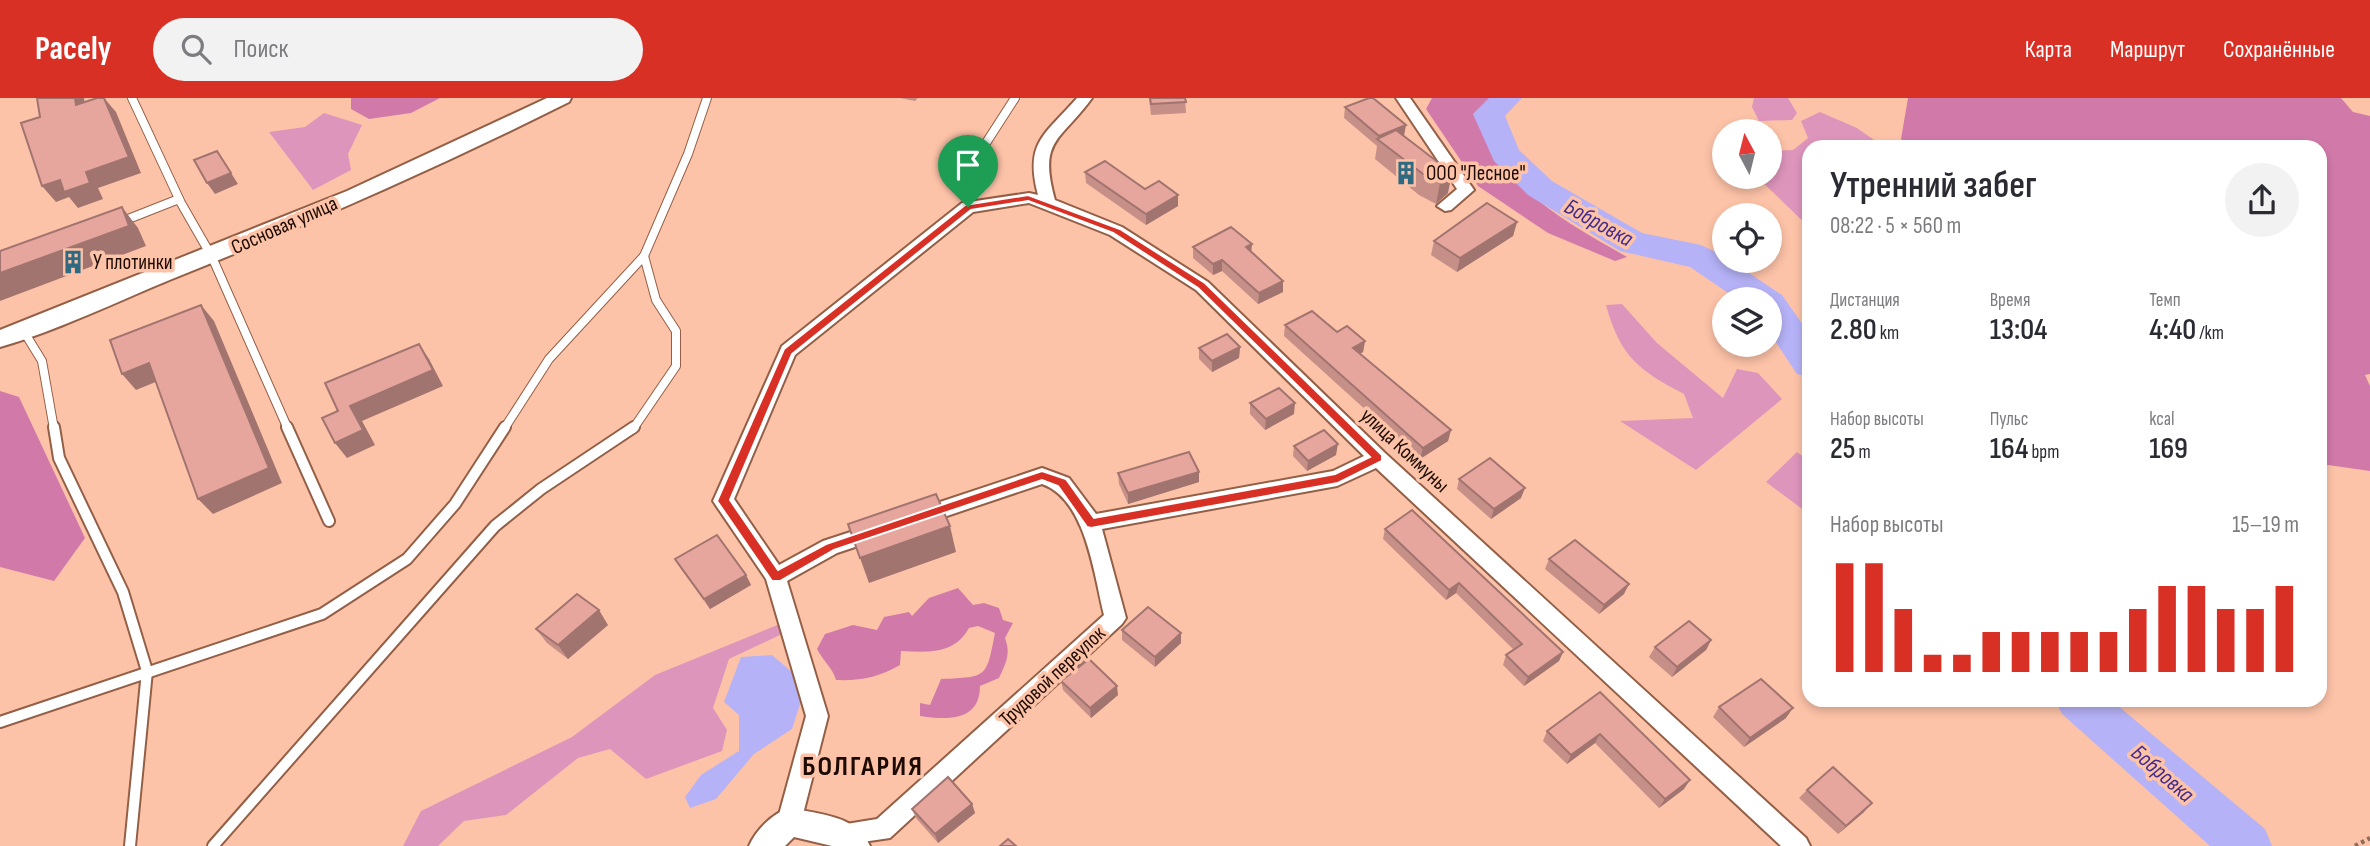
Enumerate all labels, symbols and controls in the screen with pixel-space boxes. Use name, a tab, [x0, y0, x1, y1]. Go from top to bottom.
search box	[153, 18, 643, 81]
text: Pacely	[35, 29, 111, 69]
icon: search	[177, 30, 215, 68]
text: Поиск	[233, 34, 288, 65]
text: Карта	[2025, 35, 2072, 64]
text: Маршрут	[2110, 35, 2185, 64]
text: Сохранённые	[2223, 35, 2335, 64]
north arrow	[1712, 119, 1782, 189]
map controls	[1712, 119, 1782, 357]
pin	[938, 135, 998, 207]
icon: arrive	[949, 146, 987, 184]
building icon: ООО "Лесное"	[1392, 159, 1420, 187]
place label: ООО "Лесное"	[1426, 161, 1526, 186]
text: Утренний забег	[1830, 163, 2037, 208]
button: share	[2225, 163, 2299, 237]
street label: Сосновая улица	[227, 191, 341, 260]
water label: Бобровка	[1559, 193, 1638, 253]
button: locate	[1712, 203, 1782, 273]
text: 08:22 · 5 × 560 m	[1830, 212, 1961, 240]
building icon: У плотинки	[59, 248, 87, 276]
place label: У плотинки	[93, 250, 173, 275]
button: layers	[1712, 287, 1782, 357]
text: Дистанция	[1830, 289, 1900, 312]
text: Время	[1990, 289, 2030, 312]
text: Темп	[2149, 289, 2181, 312]
text: 2.80	[1830, 312, 1877, 348]
text: 13:04	[1990, 312, 2048, 348]
text: 4:40	[2149, 312, 2196, 348]
text: km	[1877, 322, 1899, 345]
text: /km	[2196, 322, 2224, 345]
street label: улица Коммуны	[1355, 403, 1454, 498]
text: Набор высоты	[1830, 408, 1924, 431]
text: Пульс	[1990, 408, 2028, 431]
text: kcal	[2149, 408, 2174, 431]
text: 25	[1830, 431, 1856, 467]
text: 164	[1990, 431, 2028, 467]
text: 169	[2149, 431, 2188, 467]
text: m	[1856, 441, 1871, 464]
text: bpm	[2028, 441, 2059, 464]
text: Набор высоты	[1830, 511, 1943, 539]
text: 15–19 m	[2232, 511, 2299, 539]
street label: Трудовой переулок	[994, 621, 1111, 732]
water label: Бобровка	[2125, 739, 2200, 809]
district label: БОЛГАРИЯ	[802, 750, 924, 783]

